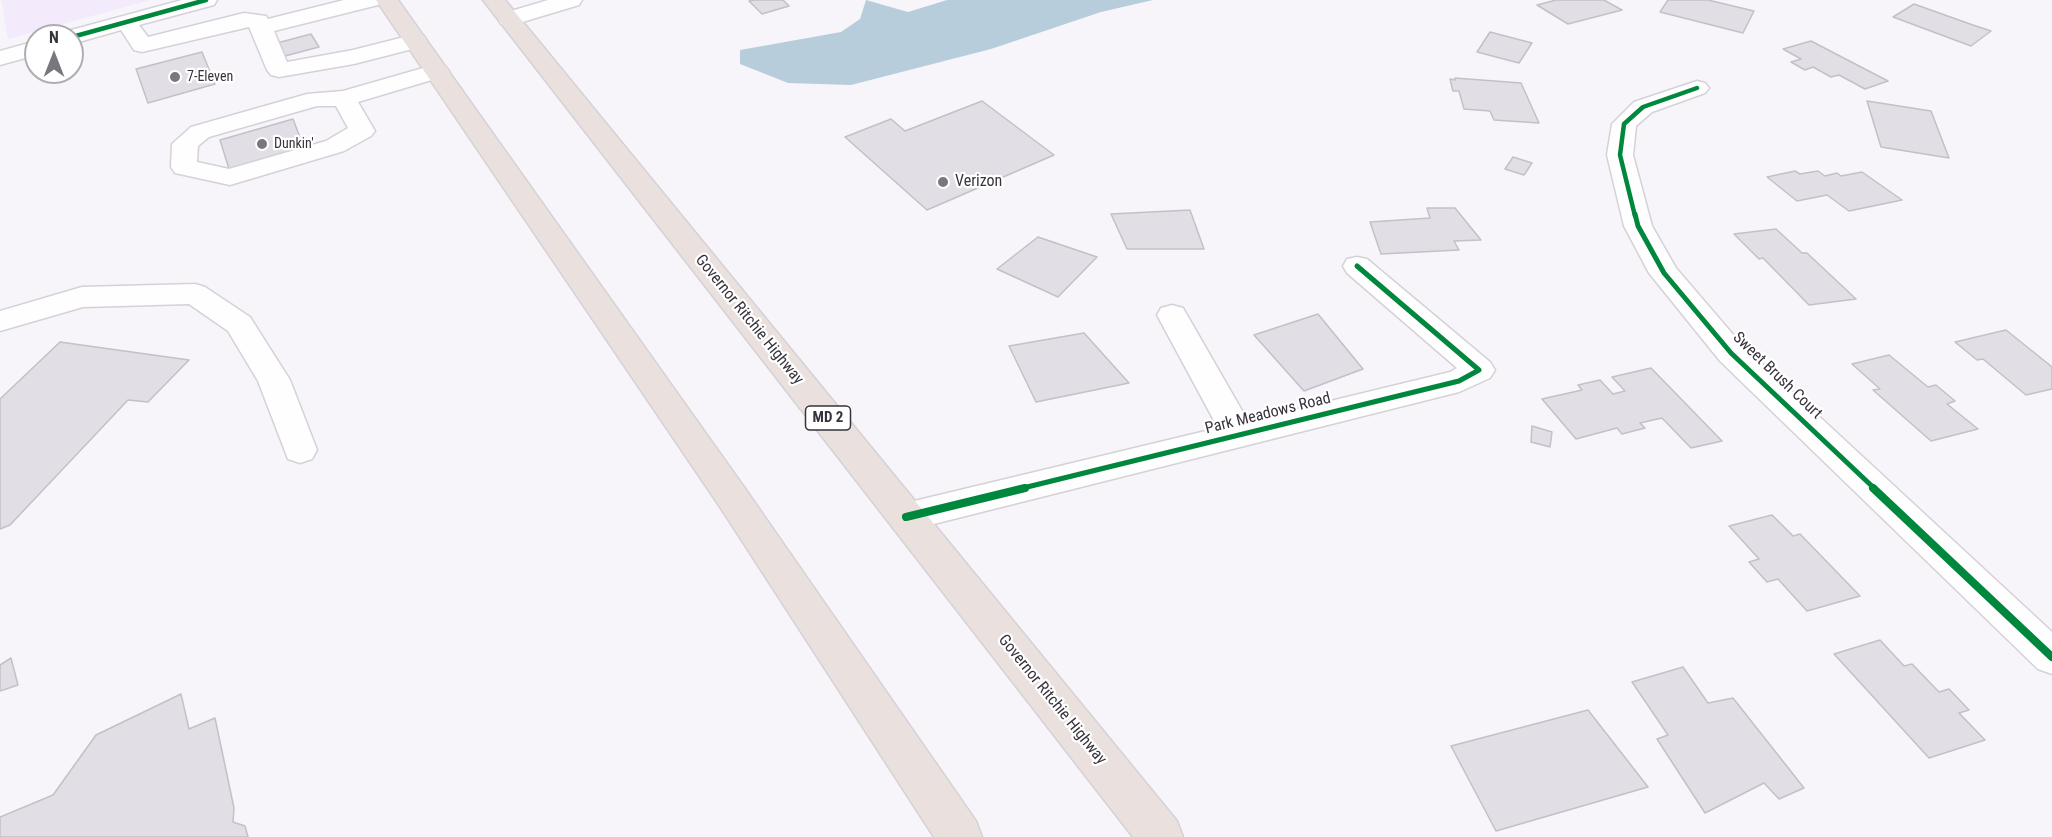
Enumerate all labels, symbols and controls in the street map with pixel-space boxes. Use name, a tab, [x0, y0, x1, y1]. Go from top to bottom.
north arrow	[24, 24, 84, 84]
text: N	[49, 28, 59, 47]
place label: 7-Eleven	[187, 69, 233, 85]
marker: 7-Eleven	[168, 70, 182, 84]
place label: Dunkin'	[274, 136, 314, 152]
marker: Dunkin'	[255, 137, 269, 151]
place label: Verizon	[955, 172, 1002, 192]
marker: Verizon	[936, 175, 950, 189]
street label: Governor Ritchie Highway	[691, 251, 807, 389]
street label: Sweet Brush Court	[1728, 328, 1826, 424]
street label: Park Meadows Road	[1203, 389, 1333, 439]
road number: MD 2	[806, 406, 850, 430]
street label: Governor Ritchie Highway	[994, 631, 1110, 769]

